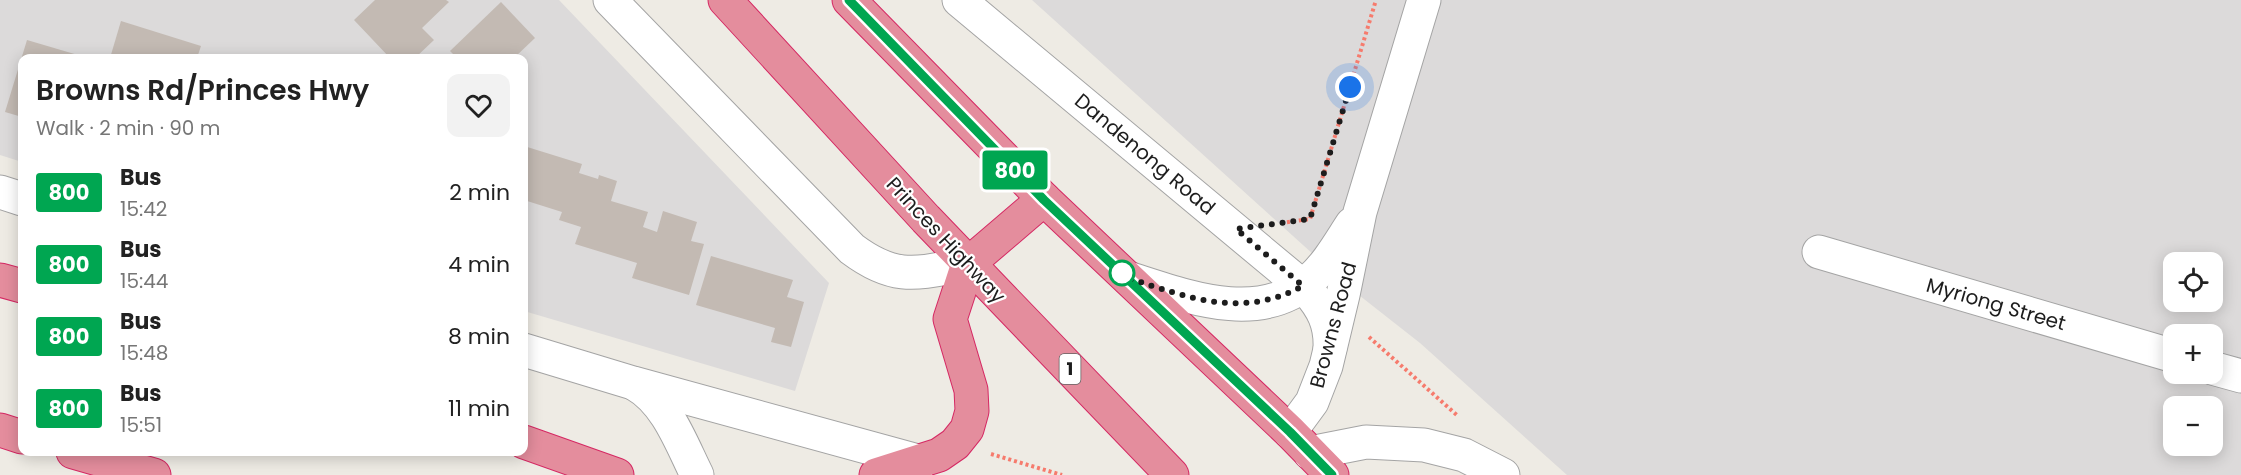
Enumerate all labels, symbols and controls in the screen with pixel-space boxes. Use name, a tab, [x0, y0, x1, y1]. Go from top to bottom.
text: Browns Rd/Princes Hwy	[36, 71, 369, 110]
your location	[1335, 72, 1365, 102]
button: heart	[447, 74, 510, 137]
street label: Dandenong Road	[1069, 87, 1221, 221]
text: Walk · 2 min · 90 m	[36, 114, 220, 142]
line badge: 800	[980, 150, 1050, 190]
text: 800	[995, 156, 1036, 185]
text: Bus	[120, 162, 162, 193]
street label: Princes Highway	[880, 171, 1012, 309]
text: 2 min	[449, 177, 510, 208]
text: 800	[49, 178, 90, 207]
text: 15:42	[120, 195, 167, 223]
text: Bus	[120, 234, 162, 265]
text: 4 min	[448, 249, 510, 280]
text: 800	[49, 250, 90, 279]
map controls	[2163, 252, 2223, 456]
button: locate	[2163, 252, 2223, 312]
street label: Browns Road	[1303, 259, 1363, 391]
unlabelled marker	[1109, 260, 1135, 286]
text: 15:44	[120, 267, 168, 295]
street label: Myriong Street	[1923, 271, 2069, 337]
text: Bus	[120, 306, 162, 337]
text: 8 min	[448, 321, 510, 352]
text: 800	[49, 322, 90, 351]
button: +	[2163, 324, 2223, 384]
text: 15:48	[120, 339, 168, 367]
road number: 1	[1060, 354, 1080, 384]
text: Bus	[120, 378, 162, 409]
text: 11 min	[448, 393, 510, 424]
text: 800	[49, 394, 90, 423]
button: −	[2163, 396, 2223, 456]
text: 15:51	[120, 411, 162, 439]

